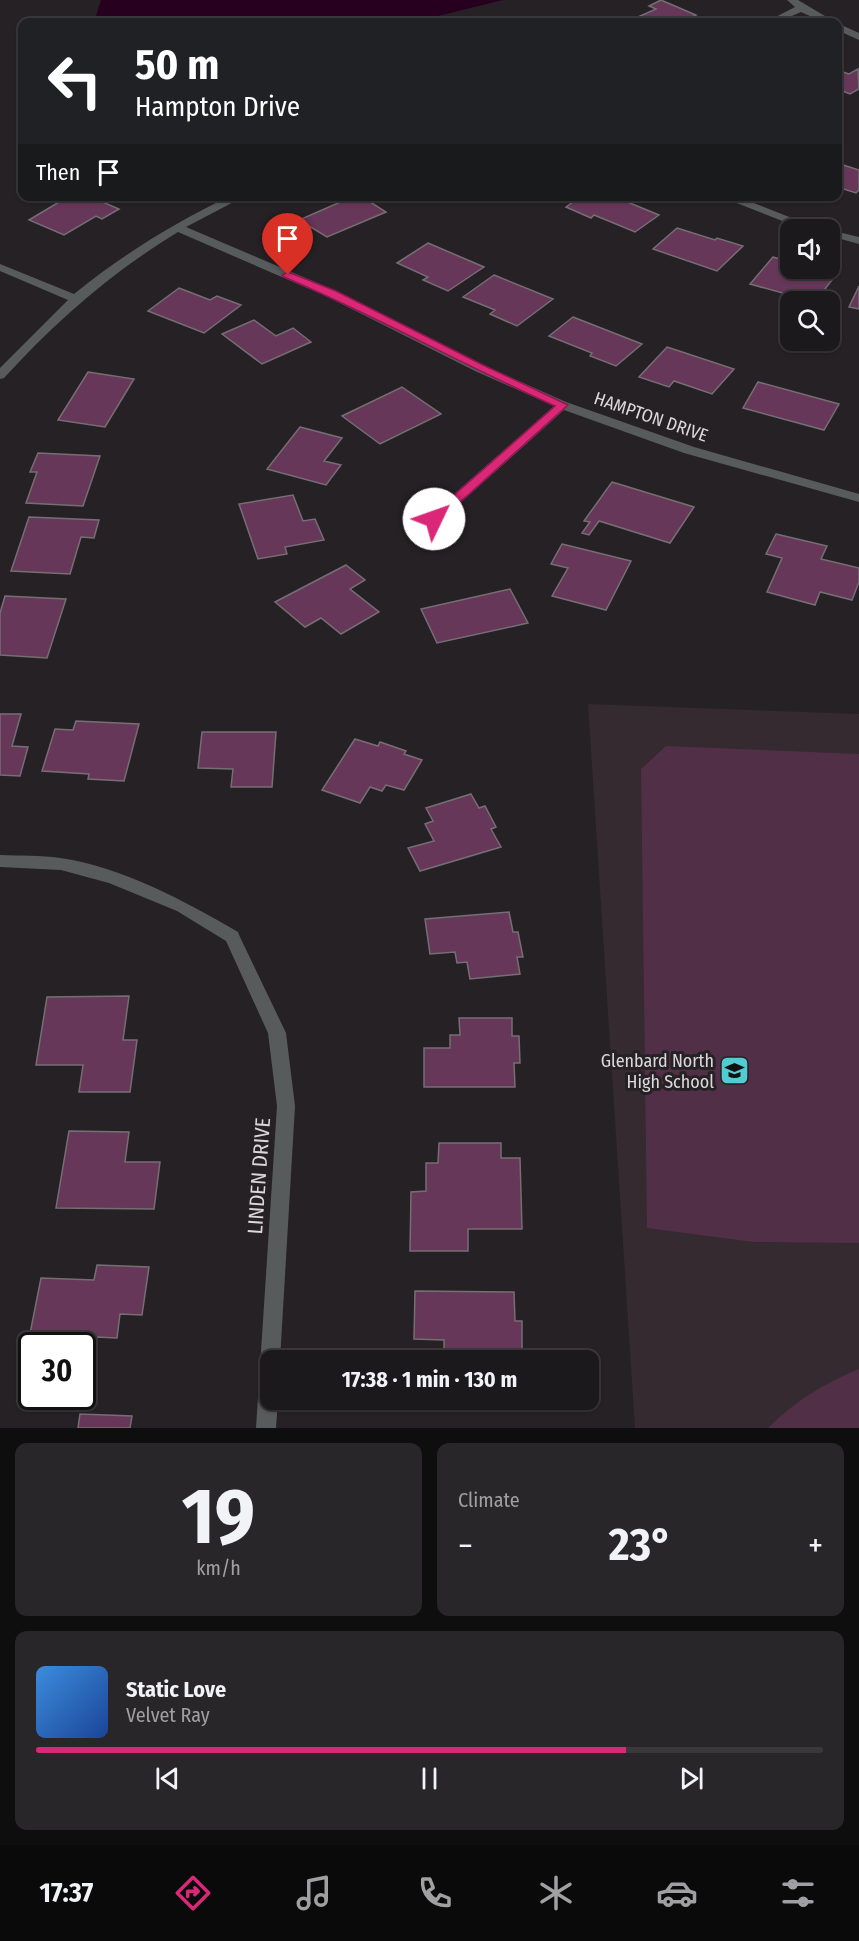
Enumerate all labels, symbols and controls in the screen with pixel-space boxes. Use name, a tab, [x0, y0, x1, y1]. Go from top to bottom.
text: 50 m	[135, 40, 219, 90]
icon: left	[36, 42, 114, 120]
text: Hampton Drive	[135, 91, 300, 123]
icon: arrive	[92, 156, 125, 189]
text: Then	[36, 159, 80, 186]
pin	[262, 213, 313, 275]
map controls	[780, 219, 840, 351]
button: sound	[780, 219, 840, 279]
icon: arrive	[271, 222, 304, 255]
button: search	[780, 291, 840, 351]
street label: HAMPTON DRIVE	[591, 387, 711, 447]
position arrow	[402, 487, 466, 551]
place label: Glenbard North High School	[601, 1050, 714, 1093]
school or university icon: Glenbard North High School	[719, 1055, 751, 1087]
street label: LINDEN DRIVE	[242, 1117, 276, 1235]
speed limit sign: 30	[18, 1332, 96, 1410]
text: 17:38 · 1 min · 130 m	[342, 1366, 517, 1393]
text: 19	[182, 1470, 255, 1564]
text: Climate	[458, 1488, 520, 1512]
text: 23°	[609, 1518, 672, 1572]
text: −	[458, 1526, 473, 1566]
text: +	[808, 1526, 823, 1566]
text: km/h	[196, 1556, 241, 1580]
text: Static Love	[126, 1676, 226, 1703]
text: Velvet Ray	[126, 1703, 210, 1727]
icon: previous	[151, 1762, 184, 1795]
icon: pause	[413, 1762, 446, 1795]
icon: next	[675, 1762, 708, 1795]
icon: directions	[172, 1872, 214, 1914]
icon: music	[293, 1872, 335, 1914]
icon: phone	[414, 1872, 456, 1914]
icon: climate	[535, 1872, 577, 1914]
icon: car	[656, 1872, 698, 1914]
icon: filters	[777, 1872, 819, 1914]
text: 17:37	[40, 1877, 93, 1909]

